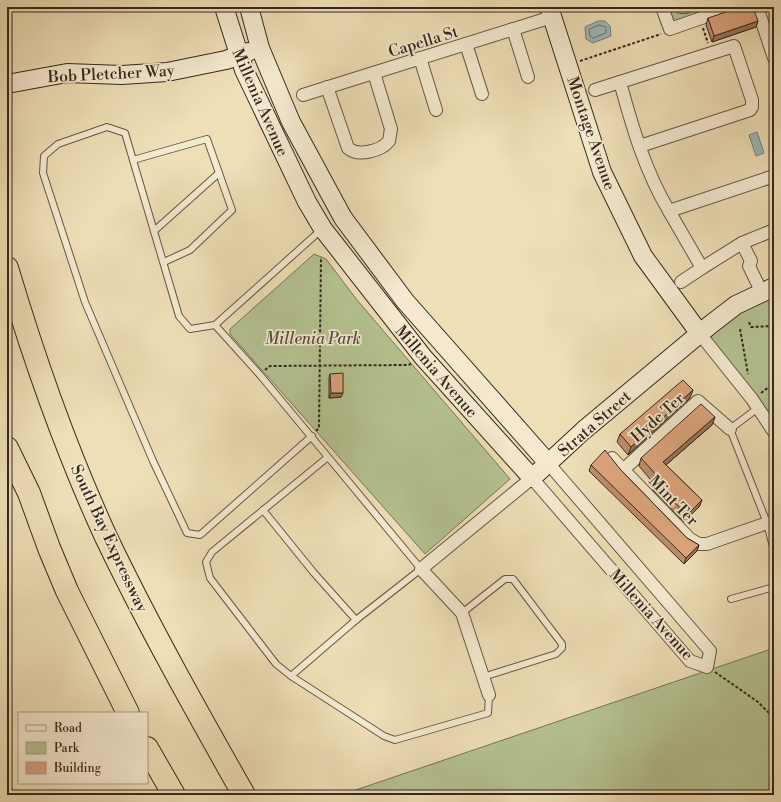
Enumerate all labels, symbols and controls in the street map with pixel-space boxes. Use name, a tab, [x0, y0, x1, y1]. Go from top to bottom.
street label: Capella St	[386, 22, 461, 62]
street label: Millenia Avenue	[227, 45, 293, 159]
street label: Bob Pletcher Way	[46, 61, 175, 87]
street label: Montage Avenue	[562, 74, 620, 193]
street label: Millenia Avenue	[391, 321, 482, 422]
park label: Millenia Park	[265, 329, 361, 349]
street label: Strata Street	[554, 386, 636, 461]
street label: Hyde Ter	[627, 388, 689, 447]
street label: South Bay Expressway	[66, 461, 152, 616]
street label: Mint Ter	[644, 471, 702, 530]
street label: Millenia Avenue	[605, 565, 697, 664]
legend	[18, 712, 148, 784]
text: Road	[54, 721, 82, 736]
text: Park	[54, 741, 80, 756]
text: Building	[53, 761, 102, 776]

